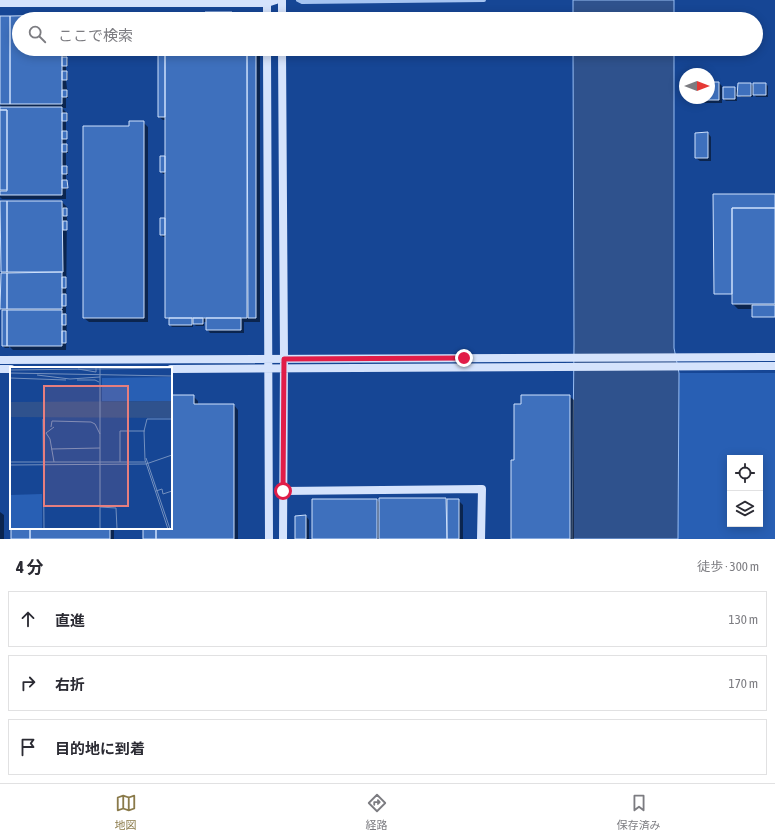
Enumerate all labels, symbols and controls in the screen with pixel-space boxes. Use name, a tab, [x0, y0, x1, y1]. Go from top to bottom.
search box	[12, 12, 763, 56]
icon: search	[26, 23, 48, 45]
text: ここで検索	[58, 27, 133, 44]
north arrow	[679, 68, 715, 104]
route end	[455, 349, 473, 367]
inset map	[10, 367, 172, 529]
map controls	[727, 455, 763, 527]
button: locate	[727, 455, 763, 491]
route start	[274, 482, 292, 500]
button: layers	[727, 491, 763, 527]
text: 4 分	[16, 557, 43, 577]
text: 徒歩 · 300 m	[697, 559, 759, 574]
icon: ahead	[17, 608, 39, 630]
text: 直進	[55, 612, 85, 629]
text: 130 m	[729, 612, 758, 627]
icon: right	[17, 672, 39, 694]
text: 右折	[55, 676, 85, 693]
text: 170 m	[729, 676, 758, 691]
icon: arrive	[17, 736, 39, 758]
text: 目的地に到着	[55, 740, 145, 757]
tab: 地図	[115, 792, 137, 832]
tab: 経路	[366, 792, 388, 832]
tab: 保存済み	[617, 792, 661, 832]

